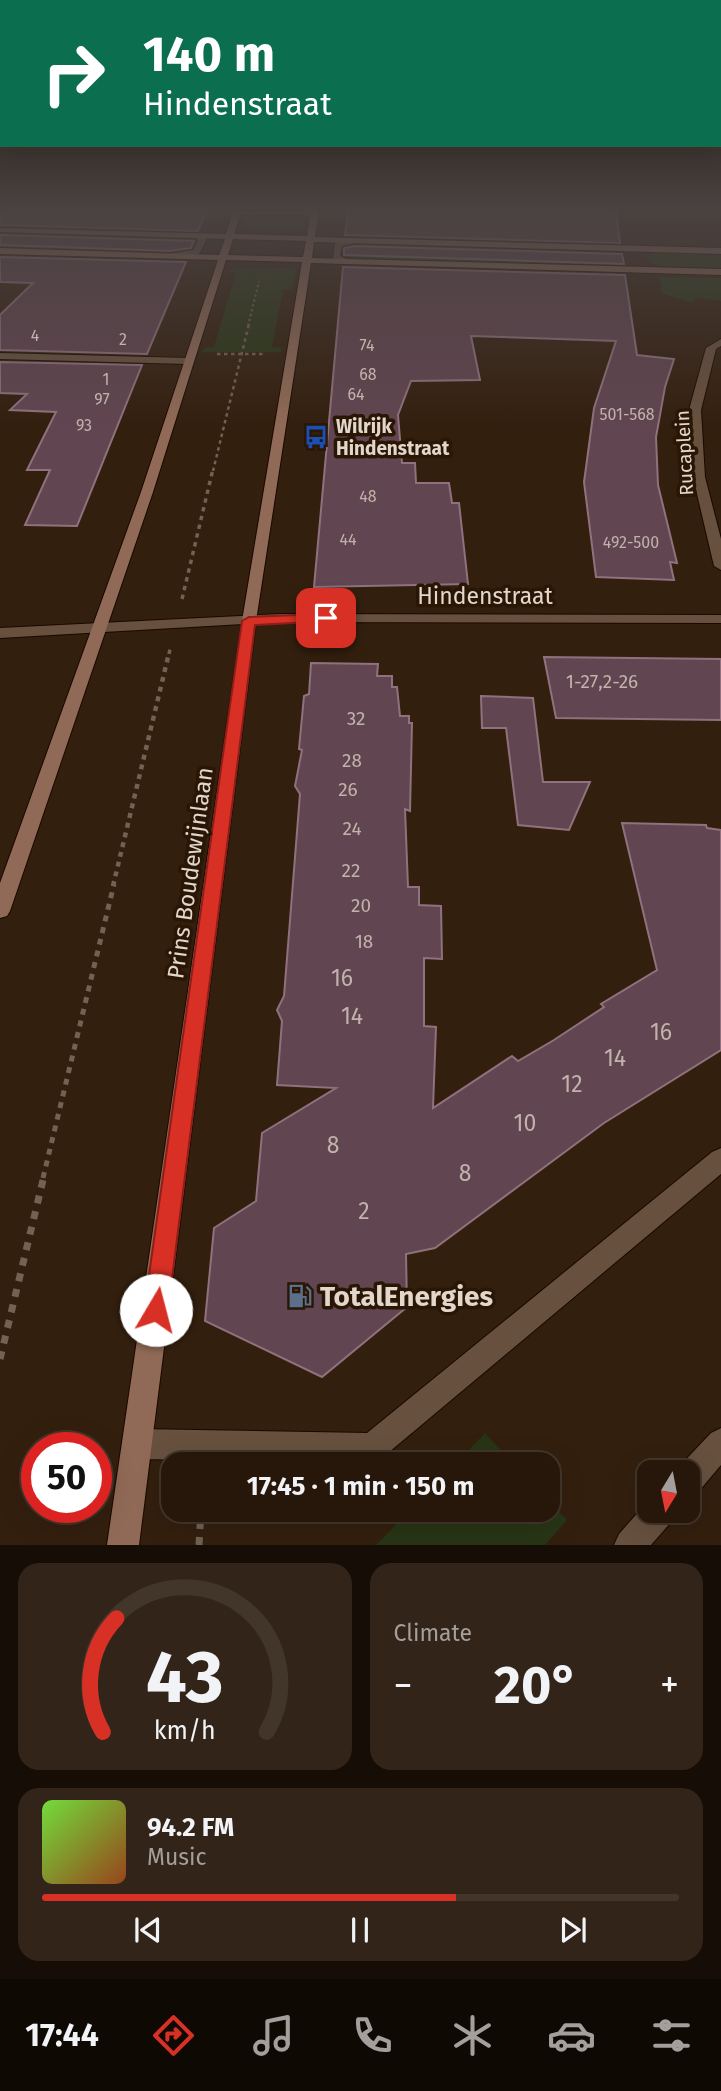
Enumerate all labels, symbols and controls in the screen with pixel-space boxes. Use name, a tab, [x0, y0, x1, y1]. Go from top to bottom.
text: 140 m	[143, 25, 275, 84]
icon: right	[28, 28, 119, 119]
text: Hindenstraat	[143, 85, 332, 123]
house number: 4	[31, 326, 40, 345]
house number: 2	[119, 330, 127, 349]
house number: 74	[360, 336, 375, 355]
house number: 68	[359, 365, 377, 384]
house number: 1	[103, 370, 109, 389]
house number: 64	[347, 385, 365, 404]
house number: 97	[94, 390, 110, 409]
house number: 501-568	[599, 405, 655, 424]
street label: Rucaplein	[671, 410, 698, 496]
place label: Wilrijk Hindenstraat	[336, 415, 450, 460]
house number: 93	[76, 416, 92, 435]
bus stop icon: Wilrijk Hindenstraat	[302, 423, 330, 451]
house number: 48	[359, 487, 377, 506]
house number: 44	[339, 530, 357, 549]
house number: 492-500	[603, 533, 659, 552]
street label: Hindenstraat	[417, 582, 554, 610]
pin	[296, 588, 356, 648]
icon: arrive	[307, 599, 345, 637]
house number: 1-27,2-26	[566, 670, 638, 693]
house number: 32	[347, 707, 365, 730]
house number: 28	[342, 749, 362, 772]
street label: Prins Boudewijnlaan	[161, 765, 219, 981]
house number: 26	[338, 778, 358, 801]
house number: 24	[342, 817, 362, 840]
house number: 22	[342, 859, 360, 882]
house number: 20	[351, 894, 371, 917]
house number: 18	[355, 930, 373, 953]
house number: 16	[331, 964, 353, 992]
house number: 14	[341, 1002, 363, 1030]
house number: 16	[650, 1018, 672, 1046]
house number: 14	[604, 1044, 626, 1072]
house number: 12	[561, 1070, 583, 1098]
house number: 10	[514, 1109, 536, 1137]
house number: 8	[327, 1131, 339, 1159]
house number: 8	[459, 1159, 471, 1187]
house number: 2	[358, 1197, 370, 1225]
position arrow	[119, 1273, 193, 1347]
place label: TotalEnergies	[320, 1280, 493, 1313]
fuel station icon: TotalEnergies	[286, 1282, 314, 1310]
speed limit sign: 50	[21, 1432, 112, 1523]
north arrow	[637, 1460, 700, 1522]
map controls	[637, 1460, 700, 1523]
text: 17:45 · 1 min · 150 m	[247, 1471, 474, 1502]
text: Climate	[394, 1619, 472, 1647]
text: 43	[146, 1635, 224, 1722]
text: 20°	[494, 1654, 578, 1717]
text: −	[394, 1662, 413, 1708]
text: +	[660, 1662, 679, 1708]
text: km/h	[154, 1716, 216, 1746]
text: 94.2 FM	[147, 1812, 234, 1843]
text: Music	[147, 1843, 207, 1871]
icon: previous	[129, 1911, 167, 1949]
icon: pause	[341, 1911, 379, 1949]
icon: next	[554, 1911, 592, 1949]
icon: directions	[149, 2011, 198, 2060]
icon: music	[249, 2011, 298, 2060]
icon: phone	[348, 2011, 397, 2060]
icon: climate	[448, 2011, 497, 2060]
icon: car	[547, 2011, 596, 2060]
icon: filters	[647, 2011, 696, 2060]
text: 17:44	[25, 2016, 99, 2054]

